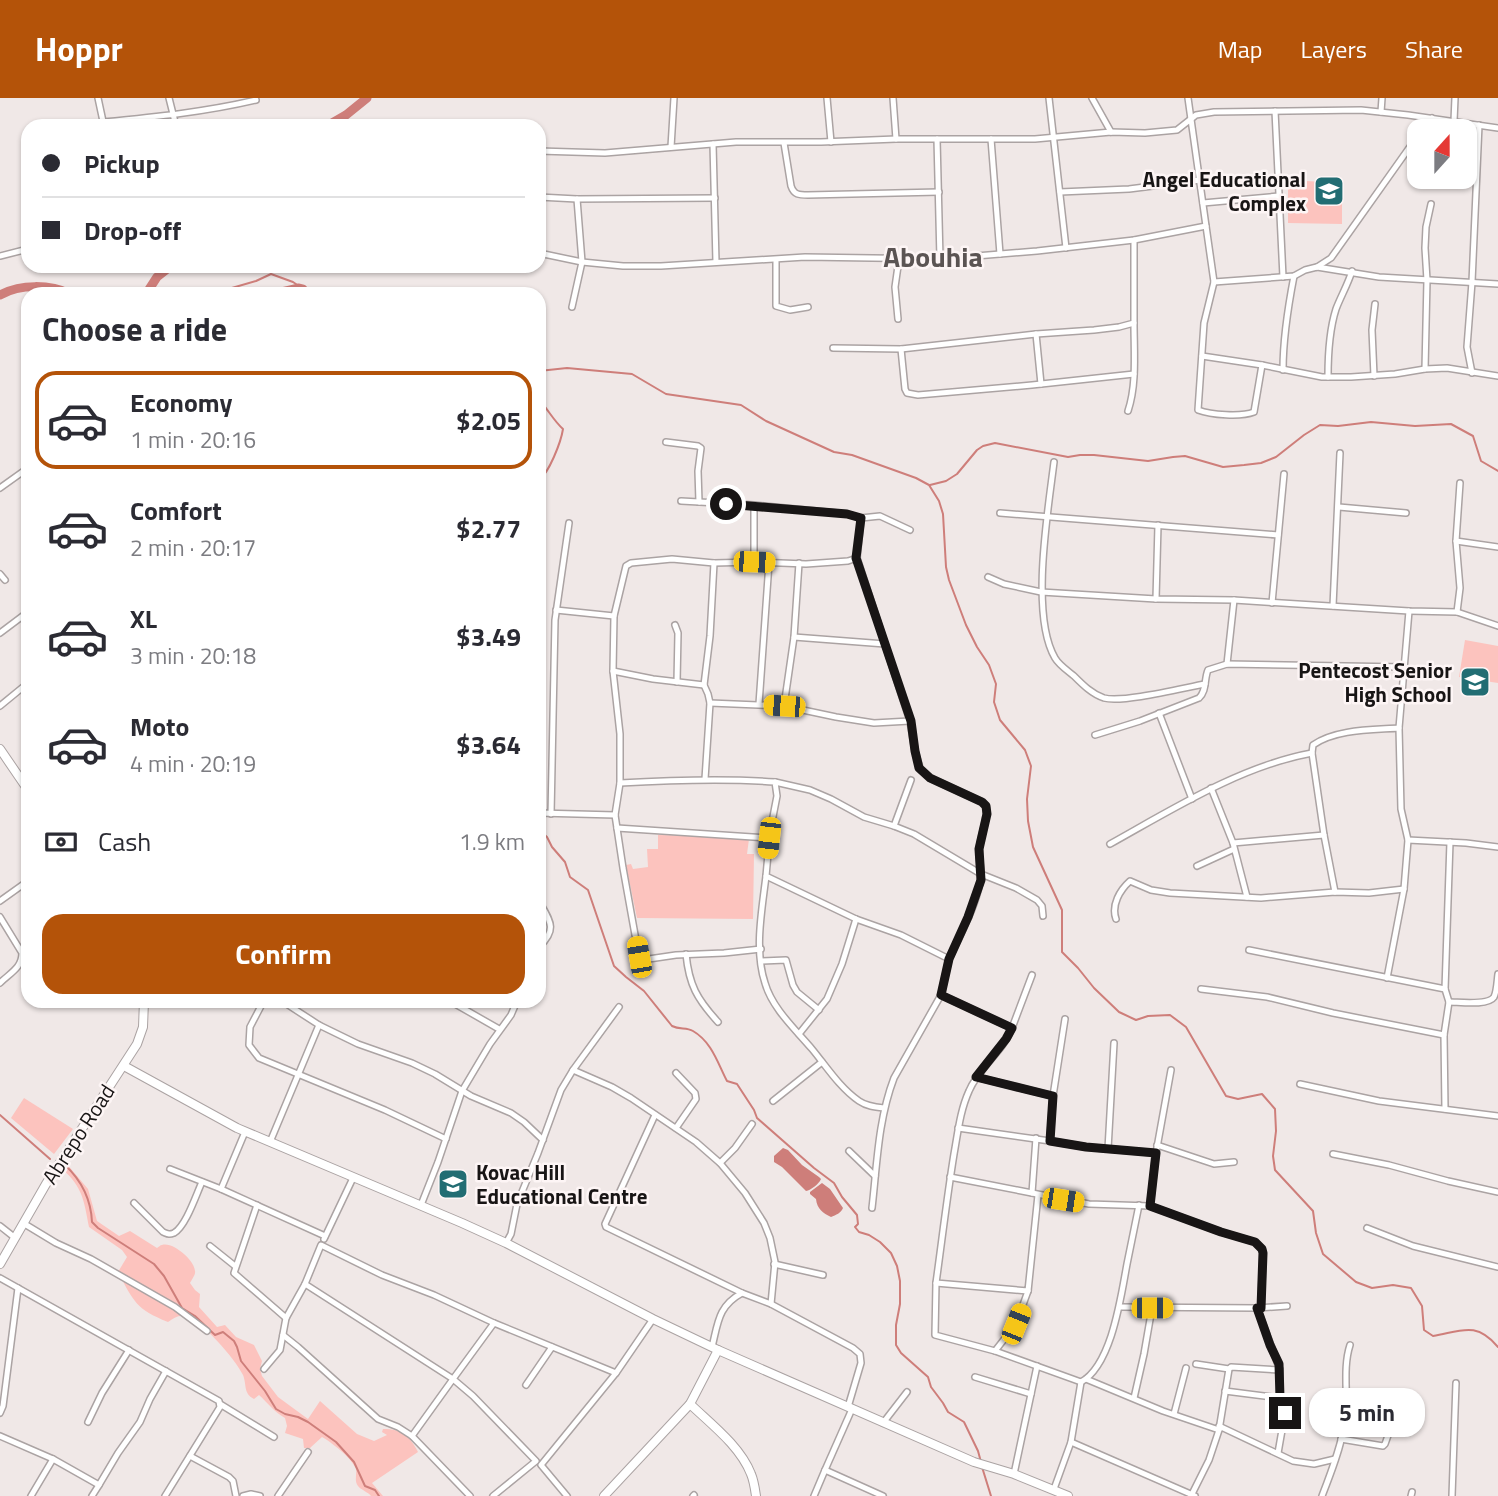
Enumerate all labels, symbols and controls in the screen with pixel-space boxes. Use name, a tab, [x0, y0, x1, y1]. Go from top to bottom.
text: Hoppr	[35, 24, 123, 74]
text: Map	[1218, 31, 1263, 67]
text: Layers	[1301, 31, 1367, 67]
text: Share	[1405, 31, 1463, 67]
north arrow	[1407, 119, 1477, 189]
map controls	[1407, 119, 1477, 189]
text: Pickup	[84, 144, 160, 183]
place label: Angel Educational Complex	[1143, 163, 1306, 219]
school or university icon: Angel Educational Complex	[1312, 174, 1346, 208]
text: Drop-off	[84, 211, 181, 250]
district label: Abouhia	[883, 235, 983, 278]
text: Choose a ride	[42, 305, 227, 353]
text: Economy	[130, 383, 232, 422]
icon: car	[46, 389, 109, 452]
text: $2.05	[456, 401, 521, 440]
text: 1 min · 20:16	[130, 422, 256, 457]
route start	[710, 488, 742, 520]
text: Comfort	[130, 491, 222, 530]
icon: car	[46, 497, 109, 560]
text: $2.77	[456, 509, 521, 548]
text: 2 min · 20:17	[130, 530, 256, 565]
car	[733, 551, 776, 573]
text: XL	[130, 599, 157, 638]
icon: car	[46, 605, 109, 668]
text: $3.49	[456, 617, 521, 656]
text: 3 min · 20:18	[130, 638, 256, 673]
place label: Pentecost Senior High School	[1298, 654, 1452, 710]
school or university icon: Pentecost Senior High School	[1458, 665, 1492, 699]
car	[763, 694, 806, 718]
text: Moto	[130, 707, 189, 746]
icon: car	[46, 713, 109, 776]
text: $3.64	[456, 725, 521, 764]
text: 4 min · 20:19	[130, 746, 256, 781]
car	[757, 816, 782, 860]
text: Cash	[98, 822, 151, 861]
icon: cash	[42, 823, 80, 861]
text: 1.9 km	[459, 824, 525, 859]
button: Confirm	[42, 914, 525, 994]
car	[626, 934, 653, 980]
street label: Abrepo Road	[34, 1078, 122, 1190]
place label: Kovac Hill Educational Centre	[476, 1156, 647, 1212]
school or university icon: Kovac Hill Educational Centre	[436, 1167, 470, 1201]
car	[1041, 1186, 1086, 1214]
car	[1132, 1298, 1174, 1319]
car	[999, 1301, 1034, 1347]
callout: 5 min	[1310, 1388, 1425, 1438]
text: 5 min	[1339, 1395, 1395, 1430]
route end	[1269, 1397, 1301, 1429]

